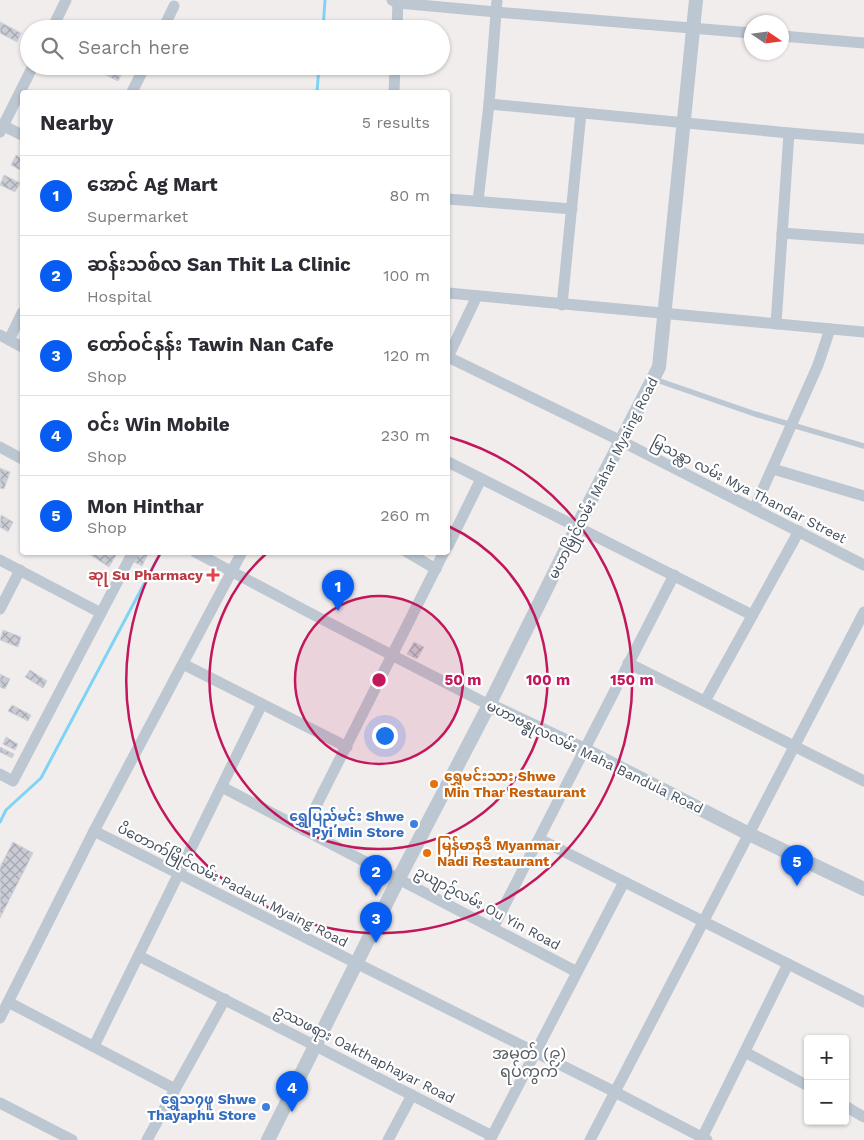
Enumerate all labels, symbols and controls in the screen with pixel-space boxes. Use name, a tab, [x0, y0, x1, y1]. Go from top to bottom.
north arrow	[744, 15, 789, 60]
search box	[20, 20, 450, 75]
icon: search	[38, 34, 66, 62]
text: Search here	[78, 36, 189, 59]
text: Nearby	[40, 110, 113, 135]
text: 5 results	[362, 113, 430, 132]
text: အောင် Ag Mart	[87, 173, 217, 196]
text: 1	[53, 186, 59, 205]
text: 80 m	[389, 186, 430, 205]
text: Supermarket	[87, 207, 188, 226]
text: ဆန်းသစ်လ San Thit La Clinic	[87, 253, 351, 276]
text: 2	[51, 266, 61, 285]
text: 100 m	[383, 266, 430, 285]
text: Hospital	[87, 287, 152, 306]
text: တော်ဝင်နန်း Tawin Nan Cafe	[87, 333, 334, 356]
text: 3	[51, 346, 61, 365]
text: 120 m	[384, 346, 430, 365]
text: Shop	[87, 367, 127, 386]
street label: မဟာမြိုင်လမ်း Mahar Myaing Road	[543, 374, 665, 583]
text: ၀င်း Win Mobile	[87, 413, 230, 436]
text: 4	[51, 426, 61, 445]
text: 230 m	[381, 426, 430, 445]
street label: မြသန္လာ လမ်း Mya Thandar Street	[647, 432, 850, 550]
text: Shop	[87, 447, 127, 466]
text: Mon Hinthar	[87, 495, 204, 518]
text: 5	[51, 506, 61, 525]
text: 260 m	[380, 506, 430, 525]
text: Shop	[87, 518, 127, 537]
place label: ဆုု Su Pharmacy	[88, 567, 203, 587]
marker: ဆုု Su Pharmacy	[207, 569, 219, 581]
pin: 1	[322, 570, 354, 611]
centre of rings	[370, 671, 388, 689]
text: 50 m	[445, 671, 481, 689]
text: 100 m	[526, 671, 570, 689]
text: 150 m	[610, 671, 654, 689]
street label: မဟာဗန္ဓုလလမ်း Maha Bandula Road	[482, 696, 707, 820]
your location	[372, 723, 398, 749]
place label: ရွှေမင်းသား Shwe Min Thar Restaurant	[444, 766, 586, 800]
marker: ရွှေမင်းသား Shwe Min Thar Restaurant	[428, 778, 440, 790]
place label: ရွှေပြည်မင်း Shwe Pyi Min Store	[289, 806, 404, 840]
street label: ပိတောက်မြိုင်လမ်း Padauk Myaing Road	[113, 818, 352, 954]
marker: ရွှေပြည်မင်း Shwe Pyi Min Store	[408, 818, 420, 830]
place label: မြန်မာနဒီ Myanmar Nadi Restaurant	[437, 835, 560, 869]
pin: 5	[781, 845, 813, 886]
marker: မြန်မာနဒီ Myanmar Nadi Restaurant	[421, 847, 433, 859]
pin: 2	[360, 855, 392, 896]
street label: ဥယျာဉ်လမ်း Ou Yin Road	[411, 861, 564, 957]
pin: 3	[360, 902, 392, 943]
street label: ဥဿဖရား Oakthaphayar Road	[271, 1002, 458, 1110]
map controls	[804, 1035, 849, 1125]
button: +	[804, 1035, 849, 1080]
district label: အမှတ် (၉) ရပ်ကွက်	[492, 1042, 566, 1085]
pin: 4	[276, 1071, 308, 1112]
button: −	[804, 1080, 849, 1125]
place label: ရွှေသ၇ဖူ Shwe Thayaphu Store	[147, 1091, 256, 1123]
marker: ရွှေသ၇ဖူ Shwe Thayaphu Store	[260, 1101, 272, 1113]

